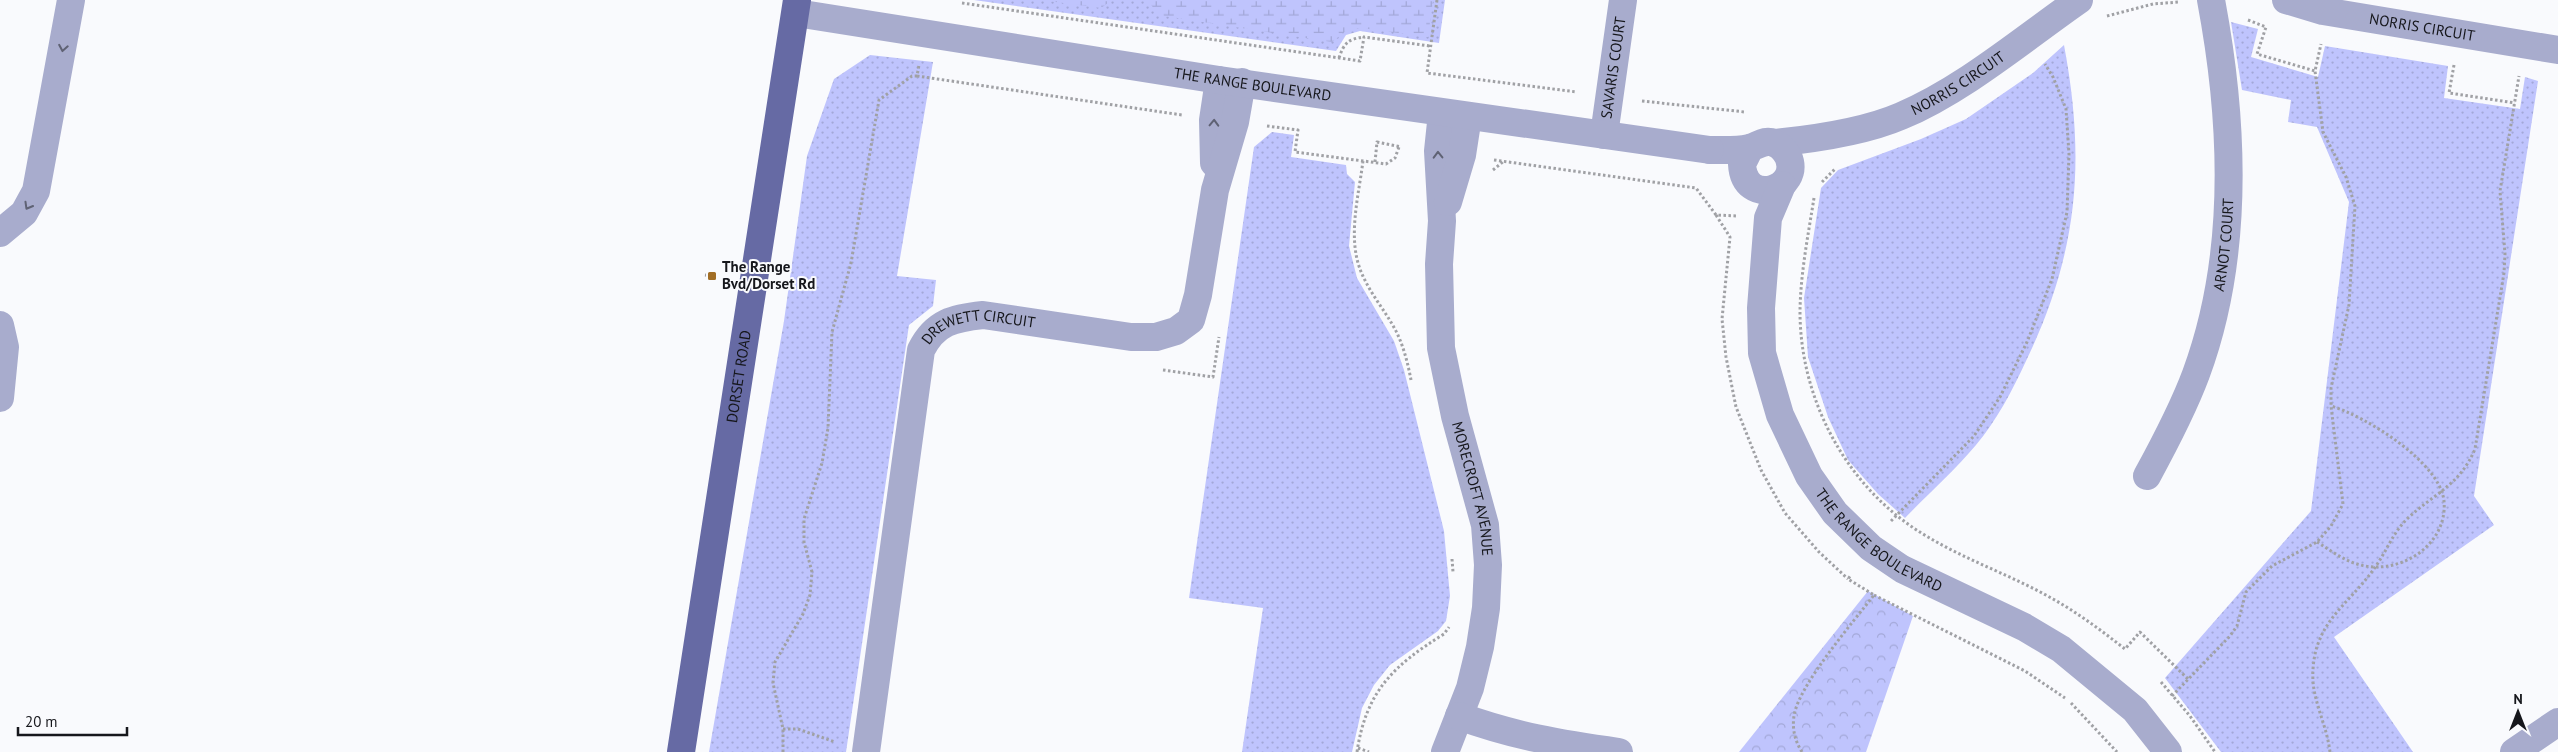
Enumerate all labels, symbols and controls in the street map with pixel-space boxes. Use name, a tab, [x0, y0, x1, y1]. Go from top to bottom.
street label: NORRIS CIRCUIT	[2368, 9, 2477, 45]
street label: SAVARIS COURT	[1596, 15, 1630, 120]
one-way arrow	[58, 44, 68, 52]
street label: NORRIS CIRCUIT	[1908, 47, 2009, 119]
street label: THE RANGE BOULEVARD	[1172, 63, 1333, 105]
one-way arrow	[1209, 119, 1219, 127]
one-way arrow	[1433, 151, 1444, 159]
street label: ARNOT COURT	[2209, 197, 2237, 293]
one-way arrow	[24, 200, 34, 209]
place label: The Range Bvd/Dorset Rd	[722, 257, 815, 293]
marker: The Range Bvd/Dorset Rd	[706, 270, 718, 282]
street label: DREWETT CIRCUIT	[917, 305, 1037, 348]
street label: DORSET ROAD	[722, 329, 755, 424]
street label: MORECROFT AVENUE	[1448, 419, 1497, 557]
street label: THE RANGE BOULEVARD	[1812, 484, 1946, 596]
north arrow	[2493, 687, 2543, 737]
text: N	[2513, 690, 2523, 708]
scale bar	[18, 704, 126, 736]
text: 20 m	[25, 712, 58, 731]

